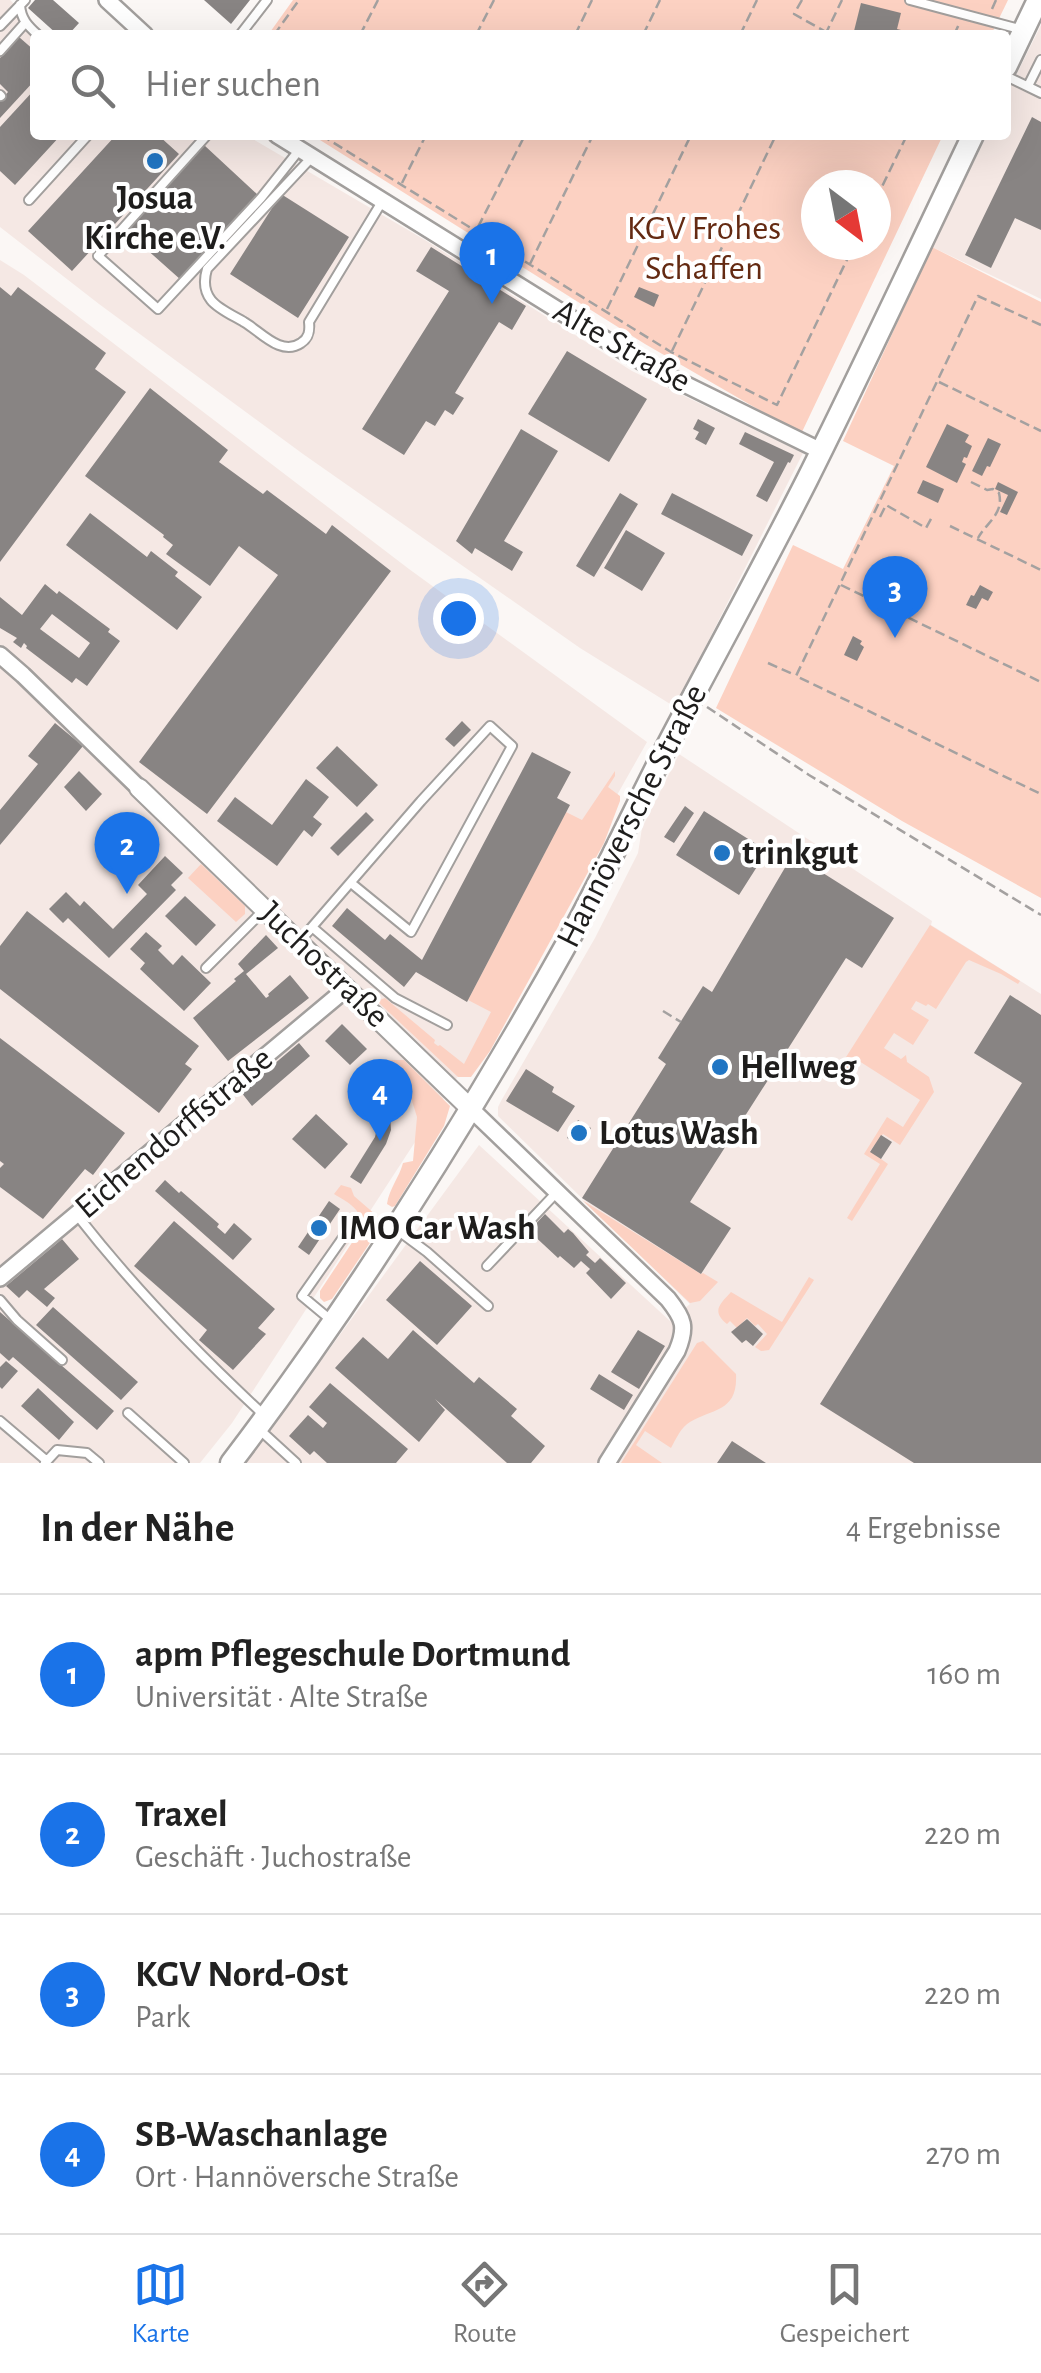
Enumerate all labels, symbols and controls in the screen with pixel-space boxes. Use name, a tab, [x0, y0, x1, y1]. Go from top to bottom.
search box	[30, 30, 1011, 140]
icon: search	[65, 58, 120, 113]
text: Hier suchen	[145, 66, 321, 104]
marker: Josua Kirche e.V.	[144, 150, 166, 172]
north arrow	[801, 170, 891, 260]
place label: Josua Kirche e.V.	[84, 181, 226, 256]
park label: KGV Frohes Schaffen	[627, 211, 781, 286]
pin: 1	[460, 222, 524, 304]
street label: Alte Straße	[548, 293, 696, 399]
pin: 3	[862, 556, 928, 638]
your location	[433, 593, 484, 644]
street label: Hannöversche Straße	[551, 679, 713, 953]
pin: 2	[94, 812, 160, 894]
place label: trinkgut	[742, 836, 858, 871]
marker: trinkgut	[711, 842, 733, 864]
street label: Juchostraße	[253, 895, 395, 1035]
street label: Eichendorffstraße	[69, 1041, 279, 1225]
place label: Hellweg	[740, 1050, 857, 1085]
marker: Hellweg	[709, 1056, 731, 1078]
pin: 4	[348, 1058, 412, 1141]
place label: Lotus Wash	[599, 1116, 759, 1151]
marker: Lotus Wash	[568, 1122, 590, 1144]
place label: IMO Car Wash	[339, 1211, 536, 1246]
marker: IMO Car Wash	[308, 1217, 330, 1239]
text: In der Nähe	[40, 1507, 235, 1549]
text: 4 Ergebnisse	[846, 1512, 1001, 1544]
text: apm Pflegeschule Dortmund	[135, 1636, 570, 1674]
text: 1	[67, 1658, 78, 1690]
text: 160 m	[927, 1658, 1001, 1690]
text: Universität · Alte Straße	[135, 1681, 428, 1713]
text: Traxel	[135, 1796, 228, 1834]
text: 2	[65, 1818, 80, 1850]
text: 220 m	[924, 1818, 1001, 1850]
text: Geschäft · Juchostraße	[135, 1841, 412, 1873]
text: KGV Nord-Ost	[135, 1956, 348, 1994]
text: 3	[66, 1978, 79, 2010]
text: 220 m	[924, 1978, 1001, 2010]
text: Park	[135, 2001, 190, 2033]
text: SB-Waschanlage	[135, 2116, 388, 2154]
text: 4	[64, 2138, 81, 2170]
text: 270 m	[925, 2138, 1001, 2170]
text: Ort · Hannöversche Straße	[135, 2161, 459, 2193]
tab: Karte	[132, 2257, 190, 2351]
tab: Route	[453, 2257, 517, 2351]
tab: Gespeichert	[780, 2257, 909, 2351]

